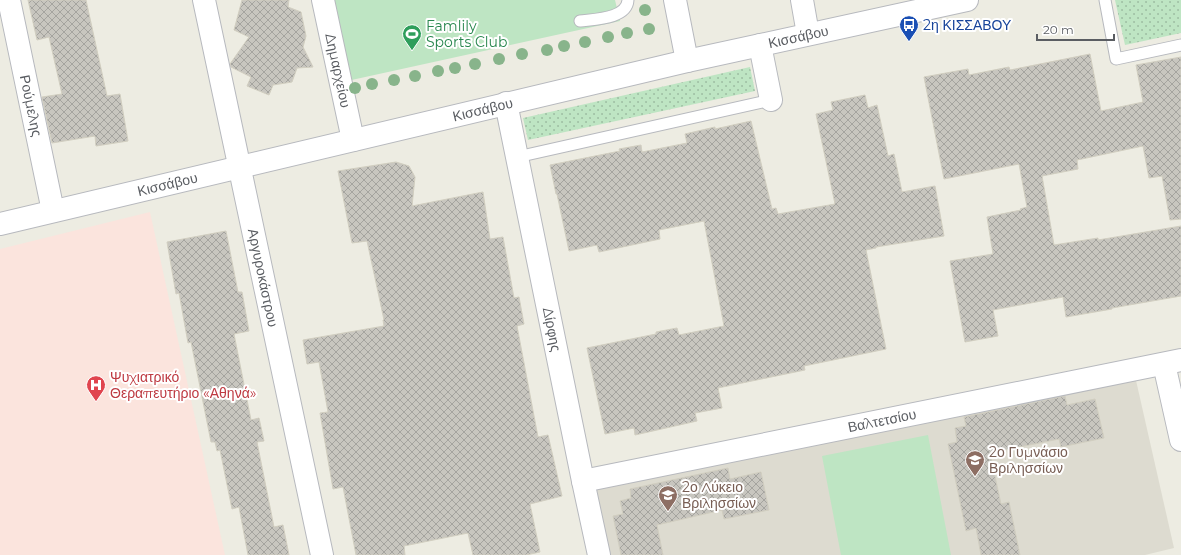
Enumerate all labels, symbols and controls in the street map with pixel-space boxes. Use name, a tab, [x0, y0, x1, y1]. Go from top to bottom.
bus stop icon: 2η ΚΙΣΣΑΒΟΥ	[898, 14, 920, 42]
place label: 2η ΚΙΣΣΑΒΟΥ	[923, 16, 1012, 34]
scale bar	[1037, 16, 1114, 42]
place label: Famlily Sports Club	[426, 17, 507, 51]
street label: Κισσάβου	[766, 21, 830, 52]
text: 20 m	[1043, 22, 1074, 37]
sports icon: Famlily Sports Club	[401, 23, 423, 51]
street label: Δημαρχείου	[321, 31, 355, 109]
street label: Ρούμελης	[16, 73, 46, 138]
street label: Κισσάβου	[451, 94, 515, 125]
street label: Κισσάβου	[135, 168, 199, 200]
street label: Αργυροκάστρου	[244, 227, 282, 329]
street label: Δίρφης	[539, 306, 565, 353]
place label: Ψυχιατρικό Θεραπευτήριο «Αθηνά»	[110, 368, 256, 402]
hospital icon: Ψυχιατρικό Θεραπευτήριο «Αθηνά»	[85, 374, 107, 402]
street label: Βαλτετσίου	[846, 405, 918, 436]
place label: 2ο Γυμνάσιο Βριλησσίων	[989, 443, 1068, 477]
school or university icon: 2ο Γυμνάσιο Βριλησσίων	[964, 449, 986, 477]
place label: 2ο Λύκειο Βριλησσίων	[682, 478, 756, 512]
school or university icon: 2ο Λύκειο Βριλησσίων	[657, 484, 679, 512]

